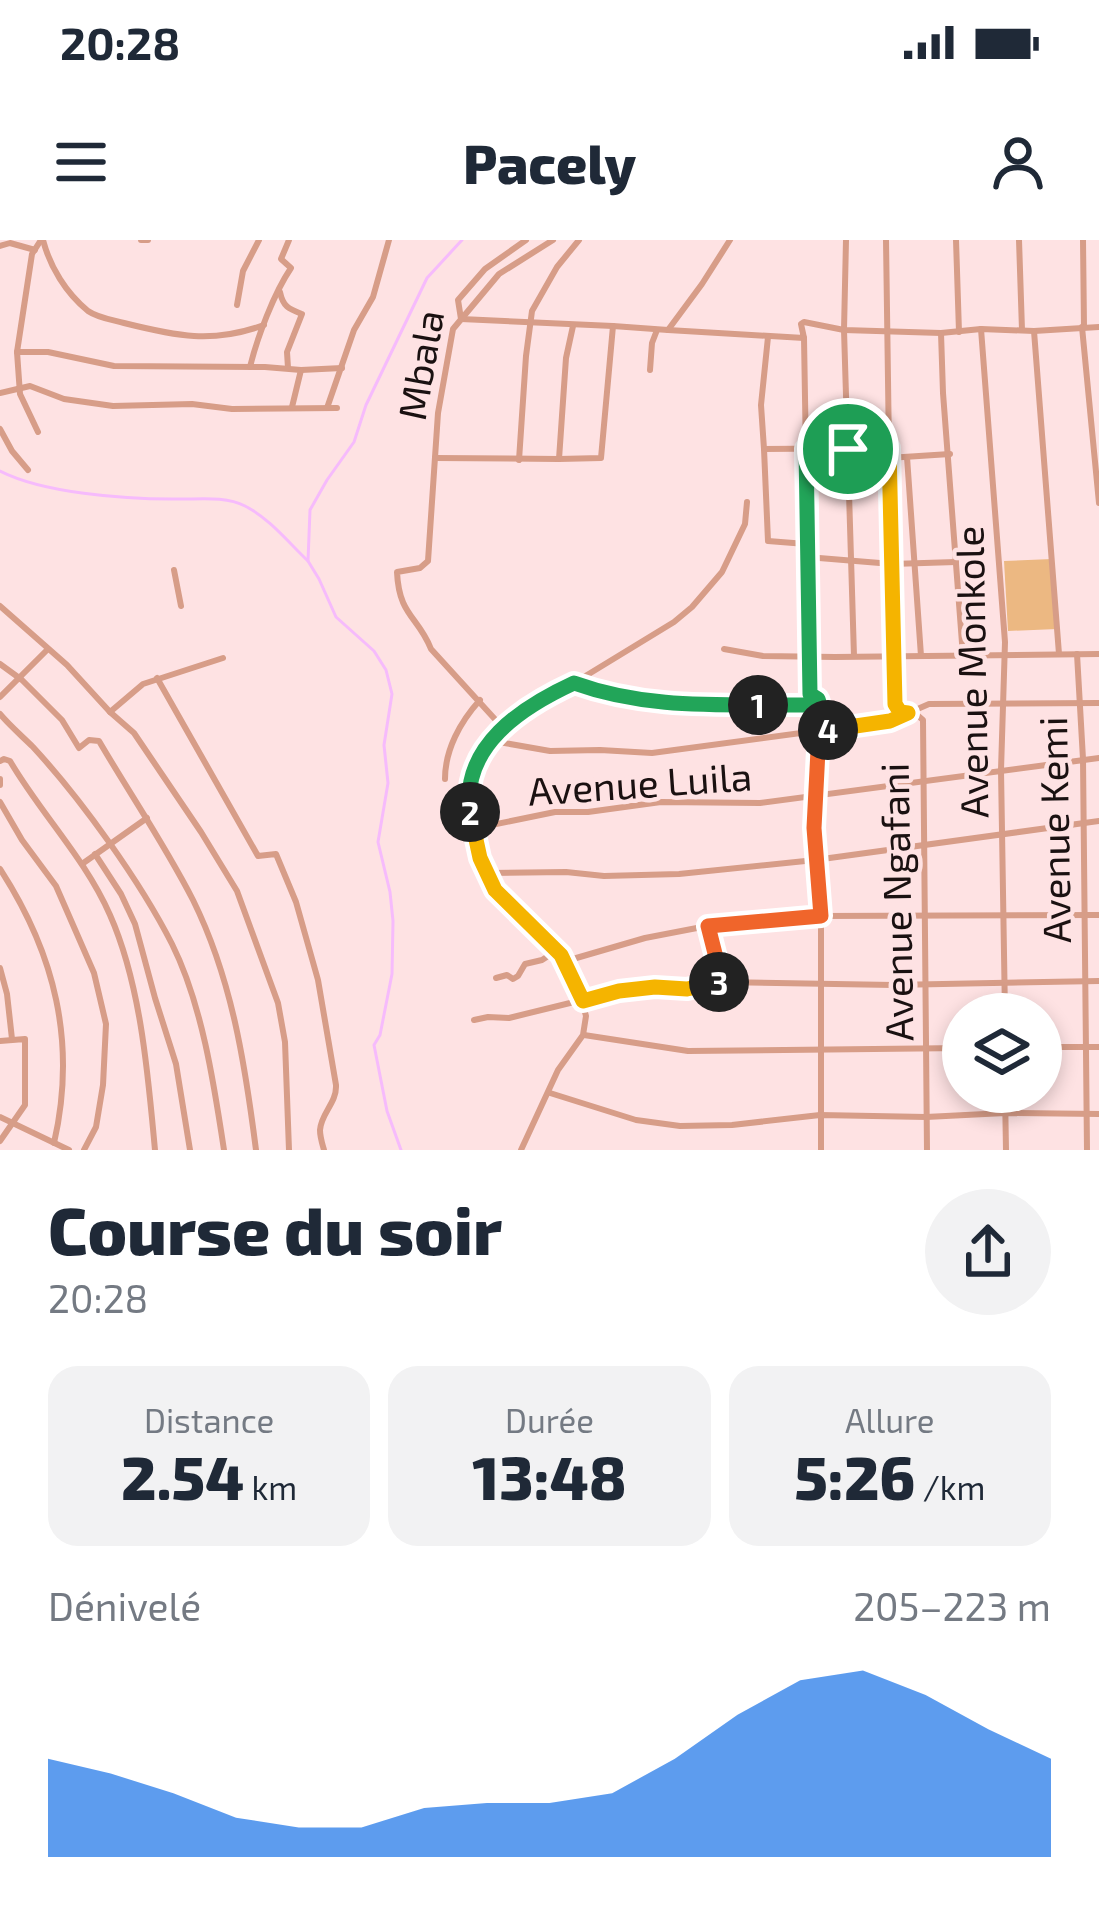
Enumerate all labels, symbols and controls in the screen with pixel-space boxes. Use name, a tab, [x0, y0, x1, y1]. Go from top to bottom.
text: 20:28	[60, 15, 180, 69]
icon: menu	[48, 129, 114, 195]
icon: person	[985, 129, 1051, 195]
text: Pacely	[463, 130, 636, 195]
street label: Mbala	[387, 306, 452, 423]
pin	[797, 398, 899, 500]
icon: arrive	[815, 416, 881, 482]
street label: Avenue Monkole	[944, 525, 997, 819]
pin: 1	[728, 675, 788, 735]
text: 1	[751, 685, 765, 725]
pin: 4	[798, 700, 858, 760]
text: 4	[817, 710, 839, 750]
street label: Avenue Kemi	[1028, 716, 1079, 944]
street label: Avenue Luila	[526, 751, 753, 814]
street label: Avenue Ngafani	[870, 762, 921, 1042]
pin: 2	[440, 782, 500, 842]
text: 2	[460, 792, 480, 832]
pin: 3	[689, 952, 749, 1012]
text: 3	[710, 962, 728, 1002]
map controls	[942, 993, 1062, 1113]
button: layers	[942, 993, 1062, 1113]
text: Course du soir	[48, 1189, 502, 1268]
button: share	[925, 1189, 1051, 1315]
text: 20:28	[48, 1274, 148, 1321]
text: Distance	[144, 1400, 274, 1440]
text: Durée	[505, 1400, 594, 1440]
text: Allure	[845, 1400, 935, 1440]
text: 2.54	[121, 1440, 244, 1512]
text: 13:48	[472, 1440, 627, 1512]
text: 5:26	[794, 1440, 915, 1512]
text: km	[244, 1467, 297, 1507]
text: /km	[915, 1467, 985, 1507]
text: Dénivelé	[48, 1582, 201, 1629]
text: 205–223 m	[853, 1582, 1051, 1629]

